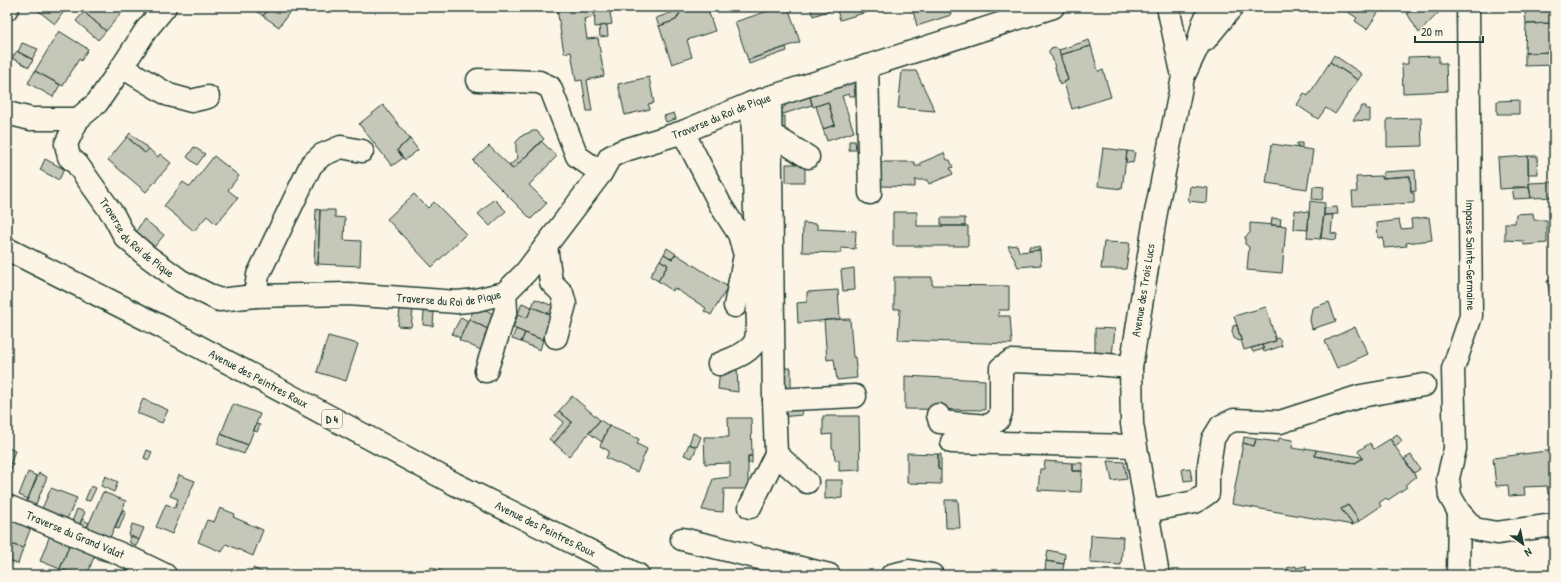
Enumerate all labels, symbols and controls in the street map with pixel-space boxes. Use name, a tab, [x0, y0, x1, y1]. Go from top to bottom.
scale bar	[1415, 18, 1483, 44]
text: 20 m	[1421, 23, 1443, 40]
street label: Traverse du Roi de Pique	[670, 89, 773, 143]
street label: Traverse du Roi de Pique	[95, 194, 178, 281]
street label: Impasse Sainte-Germaine	[1462, 200, 1480, 311]
street label: Avenue des Trois Lucs	[1127, 242, 1159, 338]
street label: Traverse du Roi de Pique	[396, 285, 503, 310]
street label: Avenue des Peintres Roux	[206, 345, 311, 412]
road number: D 4	[322, 410, 342, 428]
street label: Avenue des Peintres Roux	[493, 496, 599, 561]
street label: Traverse du Grand Valat	[24, 506, 128, 563]
north arrow	[1503, 524, 1543, 564]
text: N	[1522, 545, 1535, 560]

